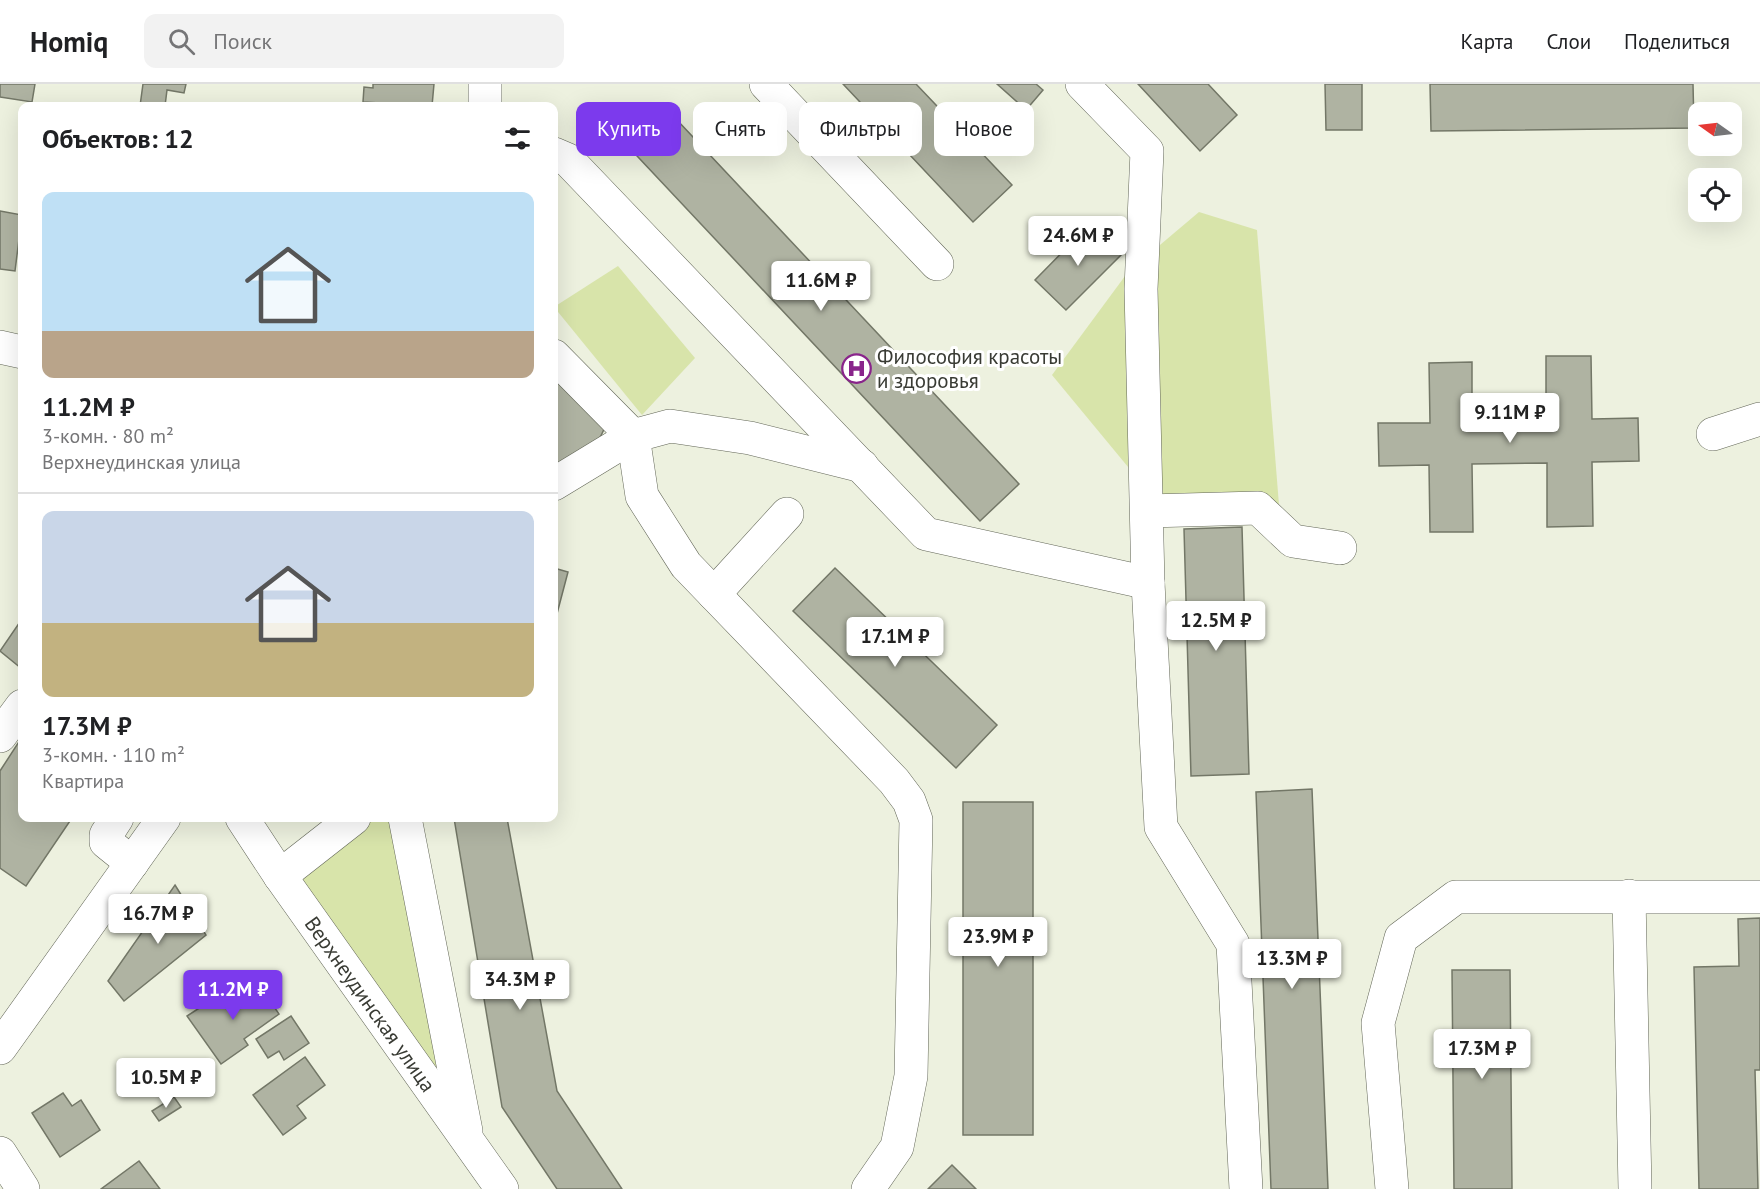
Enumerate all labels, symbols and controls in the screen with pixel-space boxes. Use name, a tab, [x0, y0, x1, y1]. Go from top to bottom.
search box	[144, 14, 564, 68]
text: Homiq	[30, 23, 108, 60]
icon: search	[165, 25, 198, 58]
text: Поиск	[213, 27, 272, 55]
text: Карта	[1460, 28, 1513, 55]
text: Слои	[1546, 28, 1591, 55]
text: Поделиться	[1624, 28, 1730, 55]
chip: Купить	[576, 102, 681, 156]
chip: Снять	[693, 102, 787, 156]
chip: Фильтры	[799, 102, 922, 156]
chip: Новое	[934, 102, 1034, 156]
north arrow	[1688, 102, 1742, 156]
map controls	[1688, 102, 1742, 222]
text: Объектов: 12	[42, 122, 194, 155]
icon: filters	[501, 122, 534, 155]
button: locate	[1688, 168, 1742, 222]
pin: 24.6M ₽	[1023, 216, 1133, 267]
text: 24.6M ₽	[1042, 222, 1114, 248]
icon: home	[234, 231, 342, 339]
pin: 11.6M ₽	[766, 261, 876, 312]
text: 11.6M ₽	[785, 267, 857, 293]
place label: Философия красоты и здоровья	[877, 343, 1062, 394]
hospital icon: Философия красоты и здоровья	[840, 352, 872, 384]
text: 11.2M ₽	[42, 390, 135, 423]
pin: 9.11M ₽	[1455, 393, 1565, 444]
text: 9.11M ₽	[1474, 399, 1546, 425]
text: 3-комн. · 80 m²	[42, 423, 174, 449]
text: Верхнеудинская улица	[42, 449, 241, 475]
icon: home	[234, 550, 342, 658]
pin: 12.5M ₽	[1161, 601, 1271, 652]
text: 12.5M ₽	[1180, 607, 1252, 633]
pin: 17.1M ₽	[840, 617, 950, 668]
text: 17.1M ₽	[861, 623, 929, 649]
text: 17.3M ₽	[42, 709, 132, 742]
text: 3-комн. · 110 m²	[42, 742, 185, 768]
text: Квартира	[42, 768, 124, 794]
pin: 16.7M ₽	[103, 894, 213, 945]
text: 16.7M ₽	[122, 900, 194, 926]
street label: Верхнеудинская улица	[299, 911, 442, 1097]
pin: 23.9M ₽	[943, 917, 1053, 968]
text: 23.9M ₽	[962, 923, 1034, 949]
pin: 13.3M ₽	[1237, 939, 1347, 990]
text: 13.3M ₽	[1256, 945, 1328, 971]
pin: 34.3M ₽	[465, 960, 575, 1011]
text: 34.3M ₽	[484, 966, 556, 992]
pin: 11.2M ₽	[178, 970, 288, 1021]
text: 11.2M ₽	[197, 976, 269, 1002]
pin: 17.3M ₽	[1427, 1029, 1537, 1080]
text: 17.3M ₽	[1448, 1035, 1516, 1061]
pin: 10.5M ₽	[111, 1058, 221, 1109]
text: 10.5M ₽	[130, 1064, 202, 1090]

